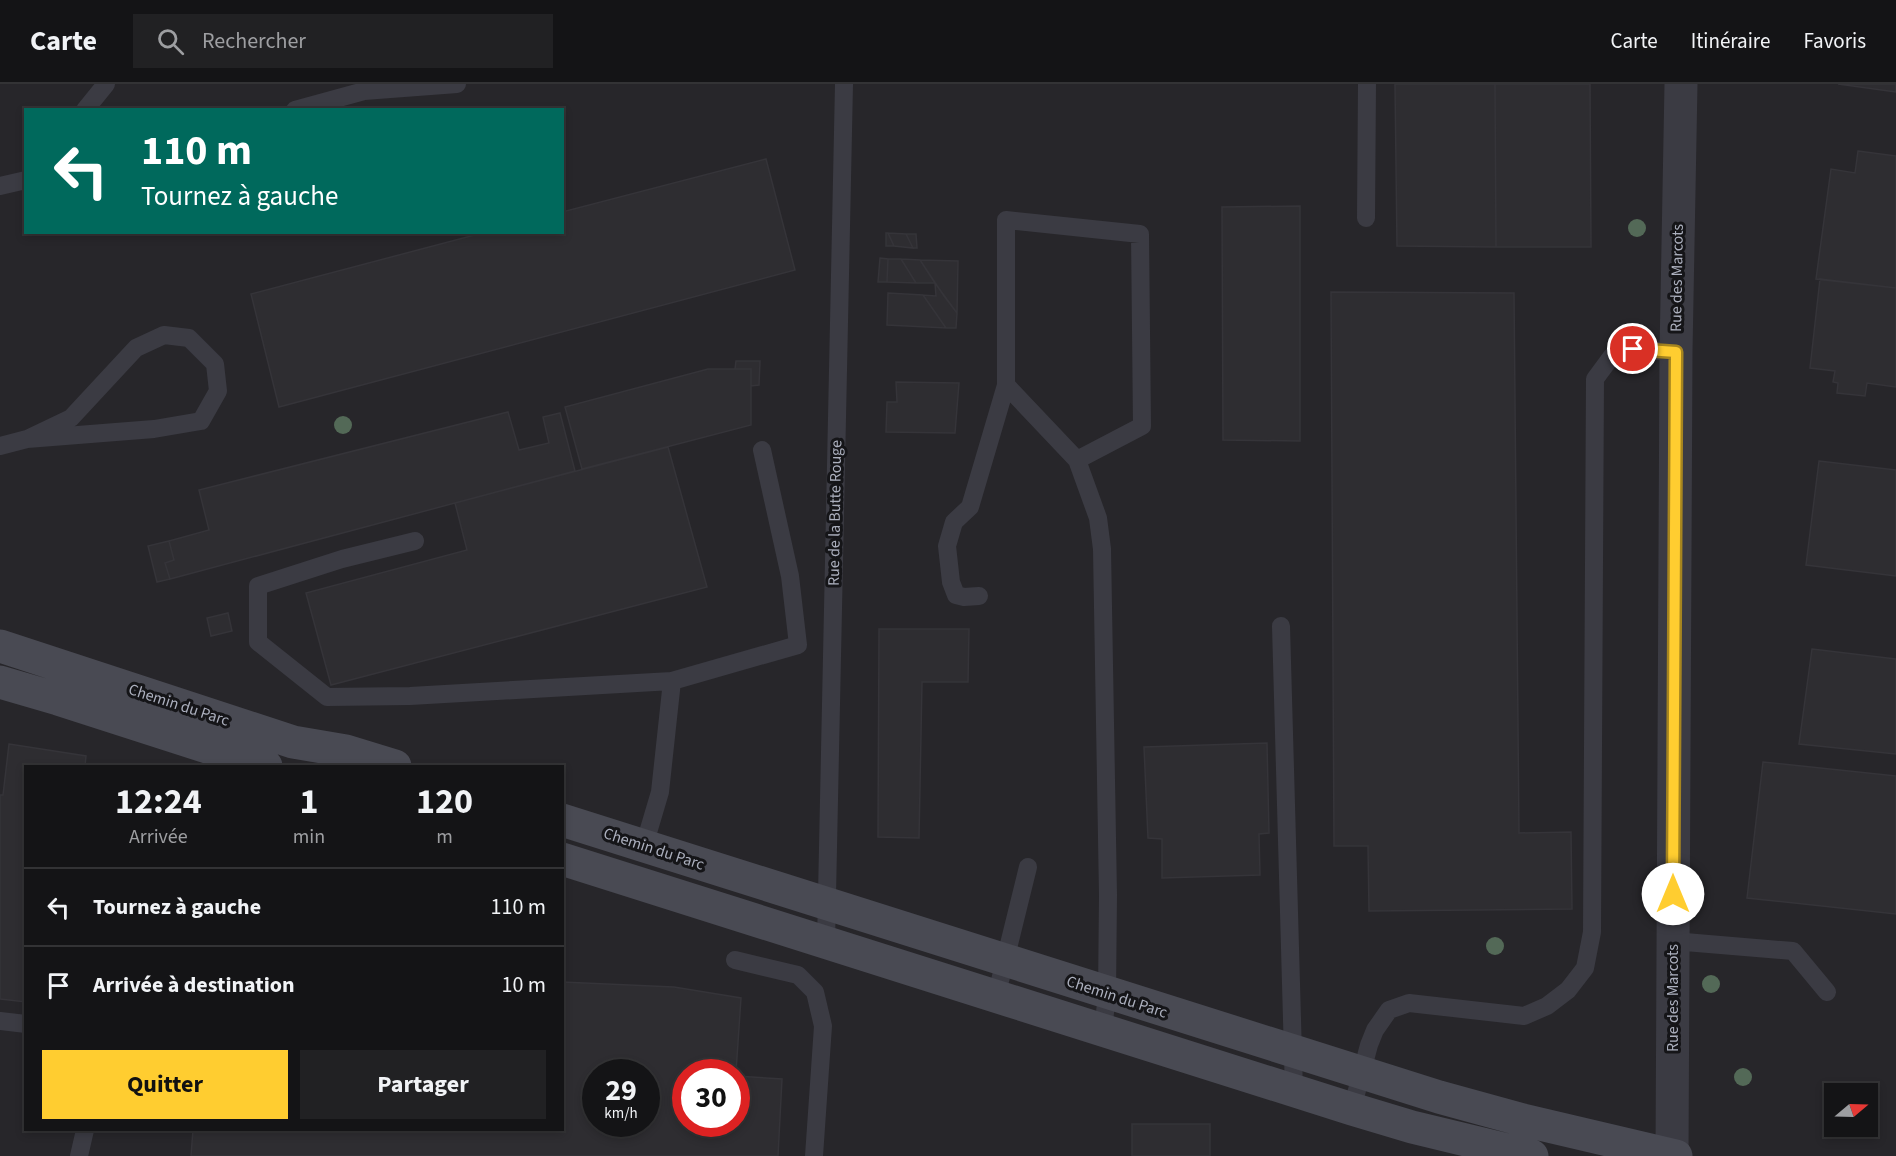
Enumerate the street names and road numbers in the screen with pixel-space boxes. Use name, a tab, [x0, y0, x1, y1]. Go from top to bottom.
street label: Rue des Marcots	[1665, 223, 1689, 332]
street label: Rue de la Butte Rouge	[823, 440, 847, 586]
street label: Chemin du Parc	[126, 678, 232, 732]
street label: Chemin du Parc	[601, 822, 707, 876]
street label: Rue des Marcots	[1662, 944, 1684, 1052]
street label: Chemin du Parc	[1064, 970, 1170, 1024]

